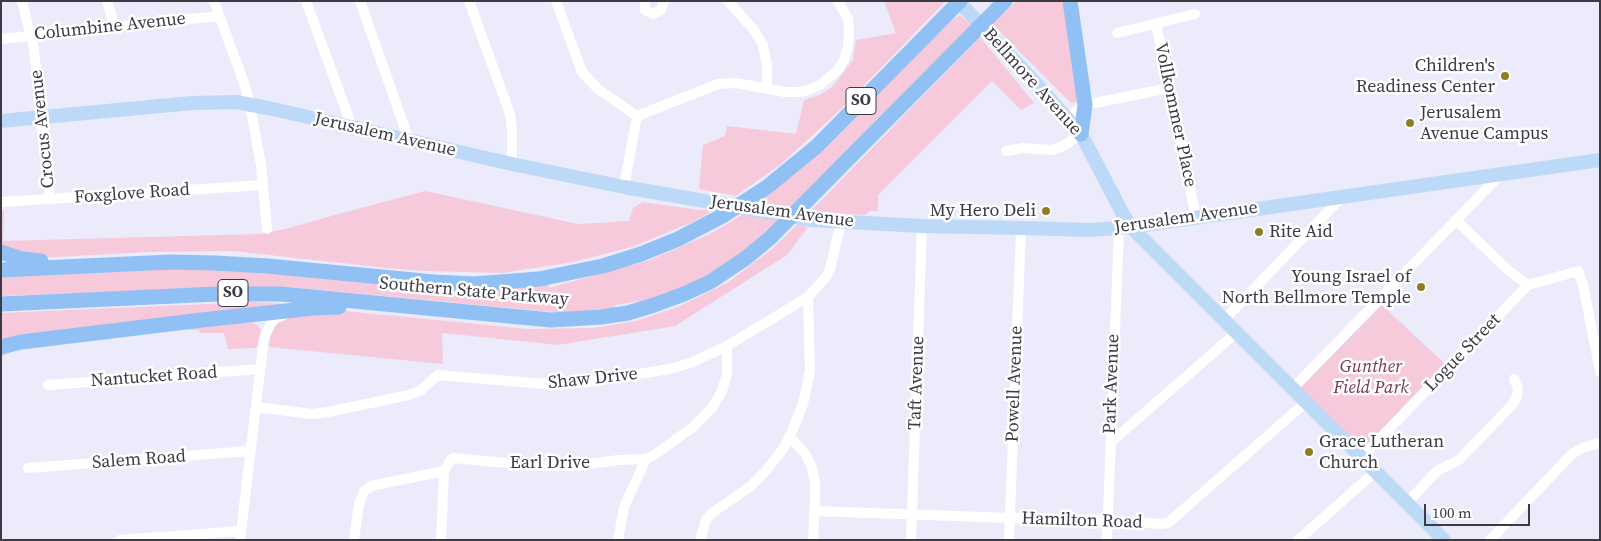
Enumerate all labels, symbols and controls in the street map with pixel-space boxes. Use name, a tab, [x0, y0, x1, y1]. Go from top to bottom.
street label: Columbine Avenue	[33, 8, 187, 46]
street label: Bellmore Avenue	[978, 24, 1086, 140]
street label: Vollkommer Place	[1149, 41, 1201, 189]
place label: Children's Readiness Center	[1356, 55, 1495, 98]
street label: Crocus Avenue	[26, 69, 60, 189]
marker: Children's Readiness Center	[1499, 70, 1511, 82]
road number: SO	[846, 88, 876, 114]
place label: Jerusalem Avenue Campus	[1420, 102, 1548, 144]
street label: Jerusalem Avenue	[312, 108, 458, 162]
marker: Jerusalem Avenue Campus	[1404, 117, 1416, 129]
street label: Foxglove Road	[73, 179, 191, 209]
street label: Jerusalem Avenue	[709, 191, 855, 233]
street label: Jerusalem Avenue	[1113, 197, 1259, 239]
place label: My Hero Deli	[930, 200, 1036, 222]
marker: My Hero Deli	[1040, 205, 1052, 217]
place label: Rite Aid	[1269, 221, 1333, 243]
marker: Rite Aid	[1253, 226, 1265, 238]
place label: Young Israel of North Bellmore Temple	[1222, 266, 1411, 308]
street label: Southern State Parkway	[378, 273, 570, 311]
road number: SO	[218, 280, 248, 306]
marker: Young Israel of North Bellmore Temple	[1415, 281, 1427, 293]
street label: Logue Street	[1420, 309, 1506, 397]
street label: Powell Avenue	[1002, 325, 1028, 443]
street label: Park Avenue	[1099, 334, 1125, 434]
street label: Taft Avenue	[905, 336, 929, 430]
park label: Gunther Field Park	[1333, 356, 1409, 398]
street label: Nantucket Road	[90, 362, 218, 392]
street label: Shaw Drive	[547, 364, 639, 394]
place label: Grace Lutheran Church	[1319, 431, 1444, 474]
street label: Salem Road	[91, 446, 187, 474]
marker: Grace Lutheran Church	[1303, 446, 1315, 458]
street label: Earl Drive	[510, 452, 590, 474]
scale bar	[1426, 494, 1532, 526]
text: 100 m	[1432, 502, 1472, 523]
street label: Hamilton Road	[1021, 508, 1143, 534]

